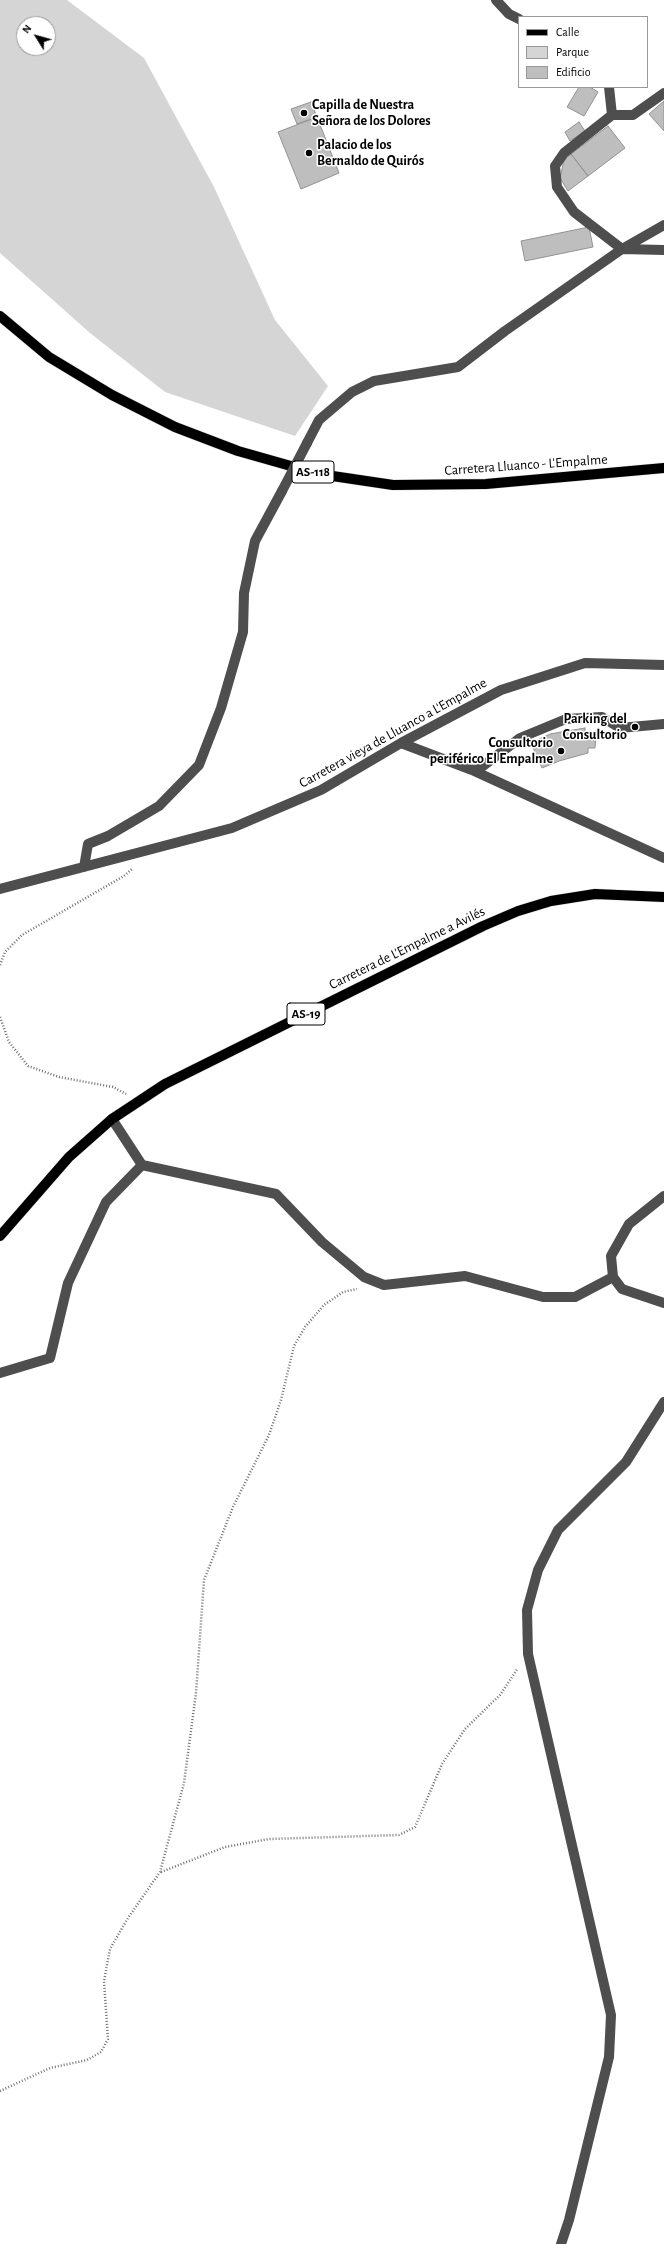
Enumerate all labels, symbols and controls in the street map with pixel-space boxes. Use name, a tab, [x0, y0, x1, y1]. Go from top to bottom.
north arrow	[16, 16, 56, 56]
legend	[518, 16, 648, 88]
text: N	[20, 23, 34, 35]
text: Calle	[556, 26, 579, 38]
text: Parque	[556, 46, 589, 58]
text: Edificio	[556, 66, 591, 78]
place label: Capilla de Nuestra Señora de los Dolores	[312, 97, 431, 130]
marker: Capilla de Nuestra Señora de los Dolores	[299, 108, 309, 118]
place label: Palacio de los Bernaldo de Quirós	[317, 137, 424, 170]
marker: Palacio de los Bernaldo de Quirós	[304, 148, 314, 158]
street label: Carretera Lluanco - L'Empalme	[444, 451, 608, 479]
road number: AS-118	[292, 461, 334, 483]
street label: Carretera vieya de Lluanco a L'Empalme	[296, 674, 490, 792]
place label: Parking del Consultorio	[562, 711, 627, 744]
marker: Parking del Consultorio	[630, 722, 640, 732]
place label: Consultorio periférico El Empalme	[430, 735, 553, 768]
marker: Consultorio periférico El Empalme	[556, 746, 566, 756]
street label: Carretera de L'Empalme a Avilés	[326, 903, 488, 993]
road number: AS-19	[287, 1003, 325, 1025]

